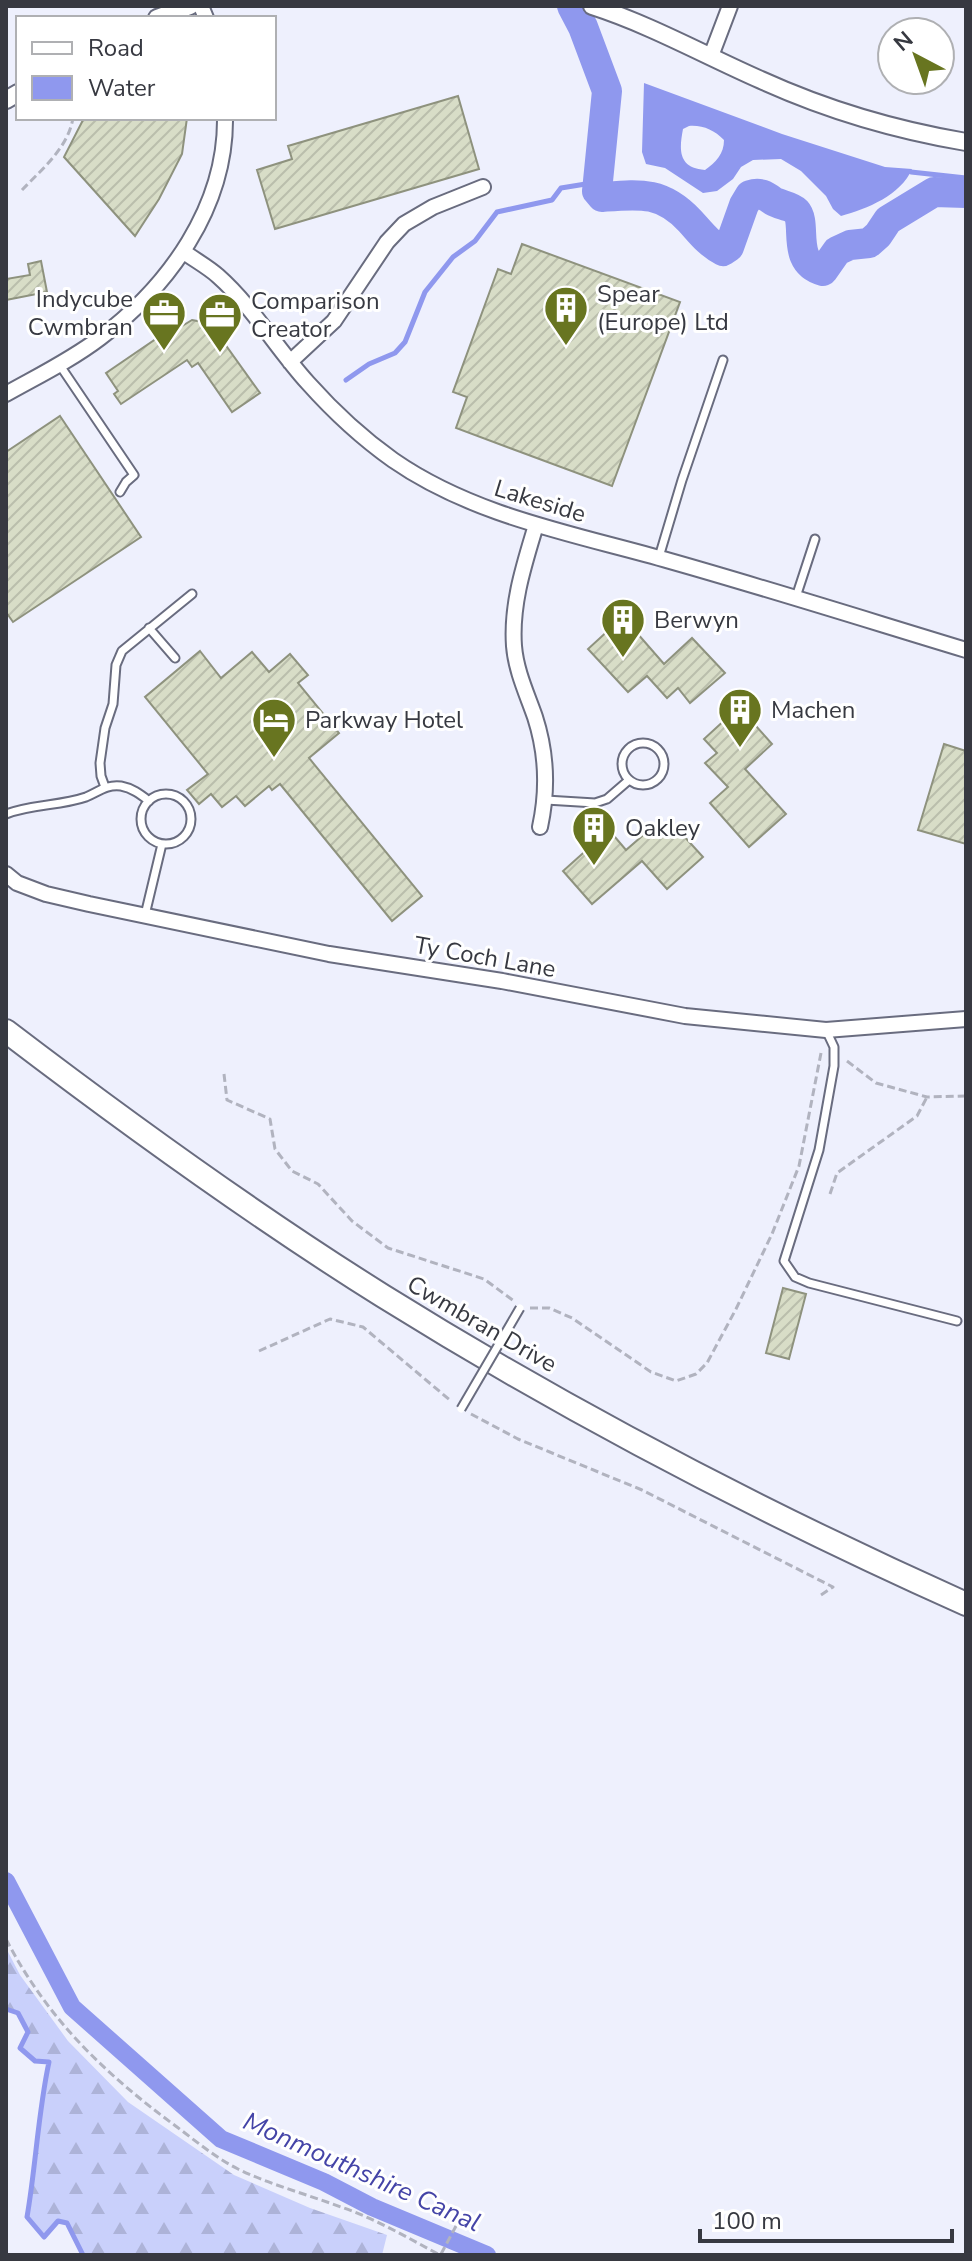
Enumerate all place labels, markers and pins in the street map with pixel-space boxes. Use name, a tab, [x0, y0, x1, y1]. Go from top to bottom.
place label: Spear (Europe) Ltd	[597, 278, 729, 338]
place label: Indycube Cwmbran	[28, 283, 133, 343]
building icon: Spear (Europe) Ltd	[542, 284, 590, 347]
place label: Comparison Creator	[251, 285, 380, 345]
office icon: Indycube Cwmbran	[140, 289, 188, 352]
office icon: Comparison Creator	[196, 291, 244, 354]
building icon: Berwyn	[599, 596, 647, 659]
place label: Berwyn	[654, 604, 739, 636]
building icon: Machen	[716, 686, 764, 749]
place label: Machen	[771, 694, 855, 726]
hotel icon: Parkway Hotel	[250, 696, 298, 759]
place label: Parkway Hotel	[305, 704, 463, 736]
building icon: Oakley	[570, 804, 618, 867]
place label: Oakley	[625, 812, 701, 844]

